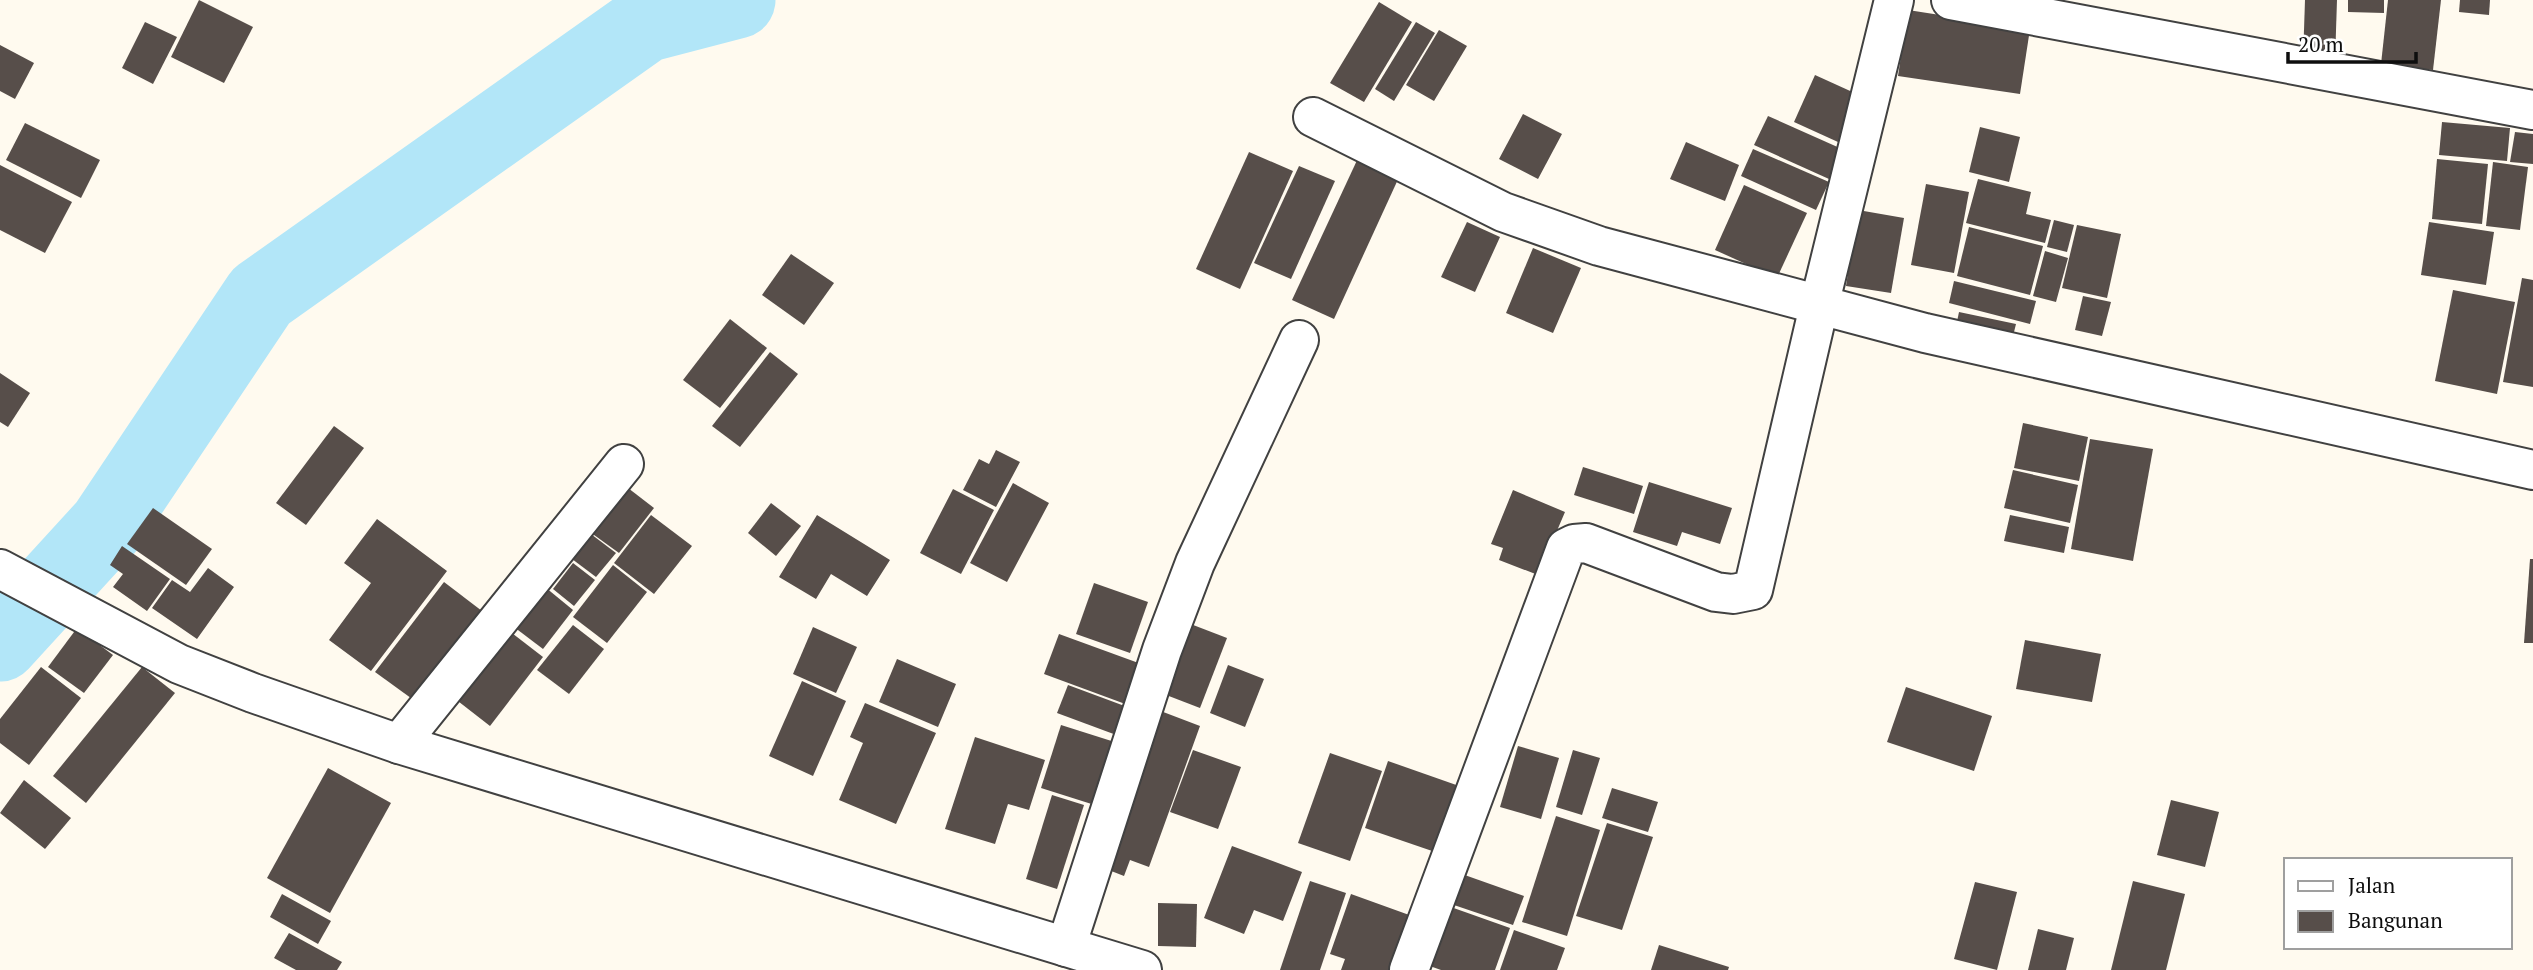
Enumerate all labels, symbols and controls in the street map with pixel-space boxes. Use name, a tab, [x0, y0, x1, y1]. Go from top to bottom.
scale bar	[2288, 21, 2416, 65]
text: 20 m	[2298, 30, 2344, 58]
legend	[2284, 858, 2512, 949]
text: Jalan	[2348, 871, 2396, 899]
text: Bangunan	[2348, 906, 2443, 934]

